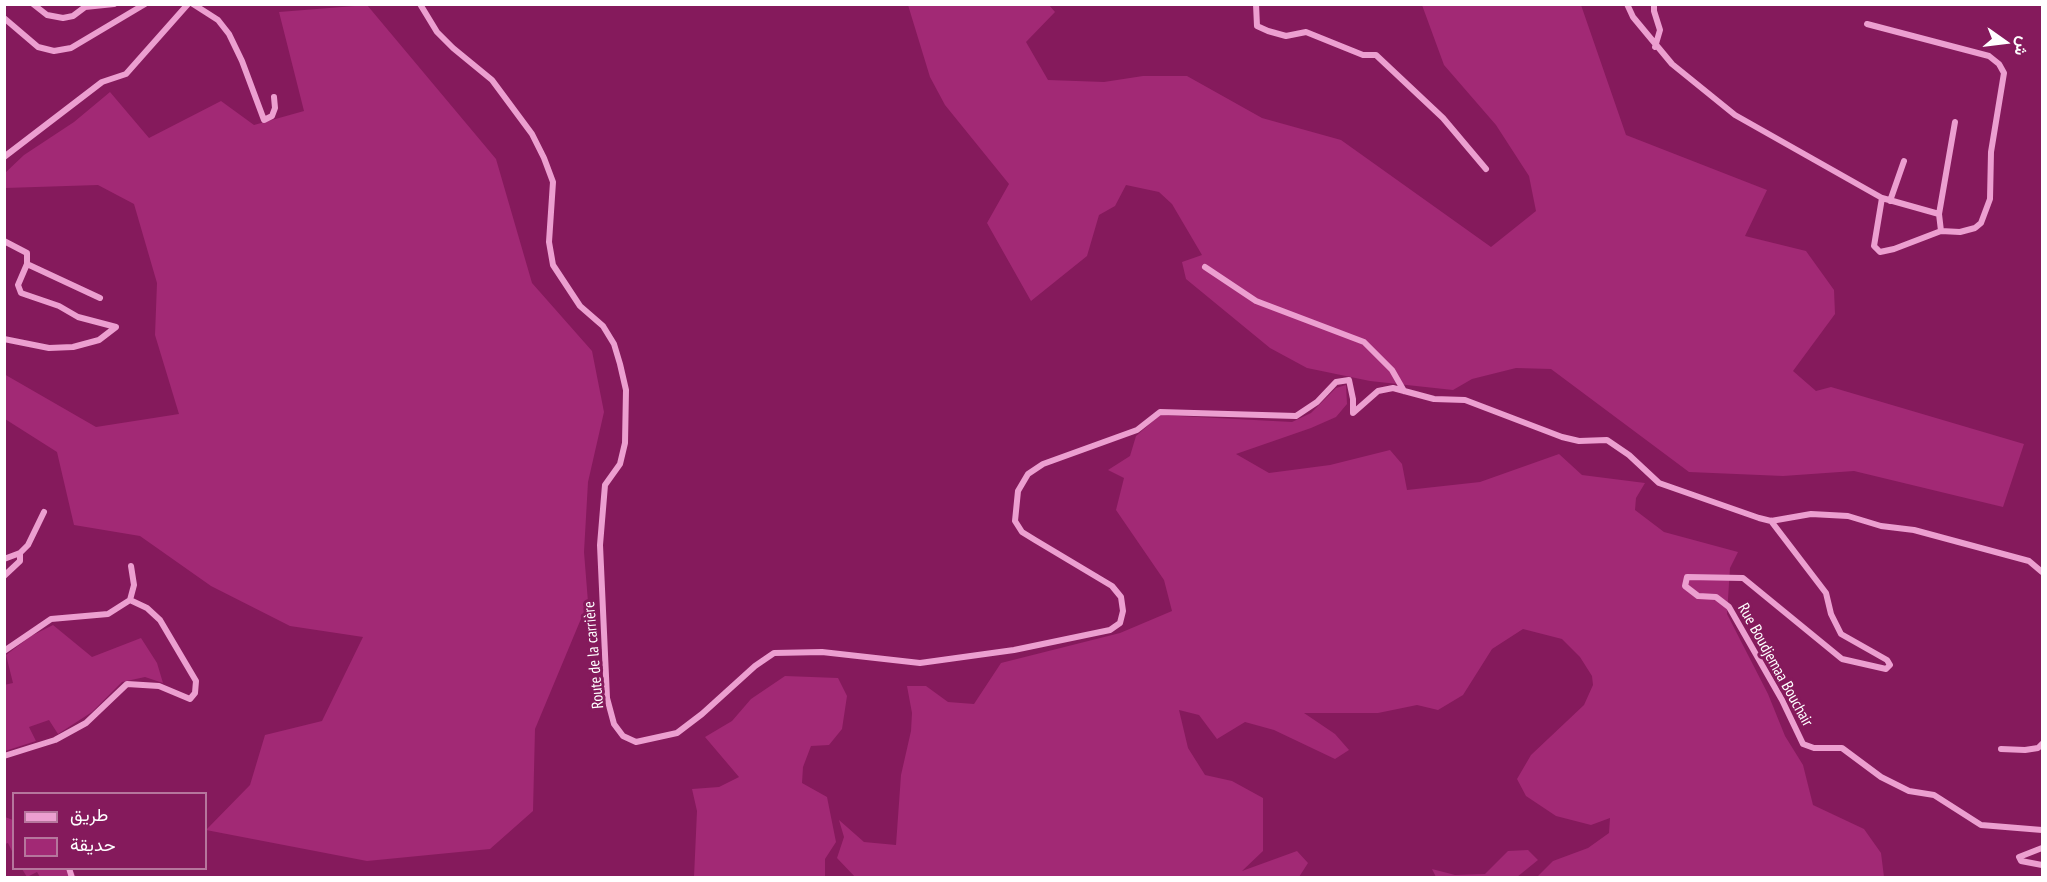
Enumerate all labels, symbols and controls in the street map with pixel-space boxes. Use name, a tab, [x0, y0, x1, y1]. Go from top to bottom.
north arrow	[1975, 12, 2035, 72]
text: ش	[2010, 35, 2034, 58]
street label: Rue Boudjemaa Bouchair	[1733, 600, 1817, 730]
street label: Route de la carrière	[580, 601, 608, 709]
legend	[12, 792, 207, 870]
text: طريق	[70, 803, 108, 826]
text: حديقة	[70, 833, 116, 856]

